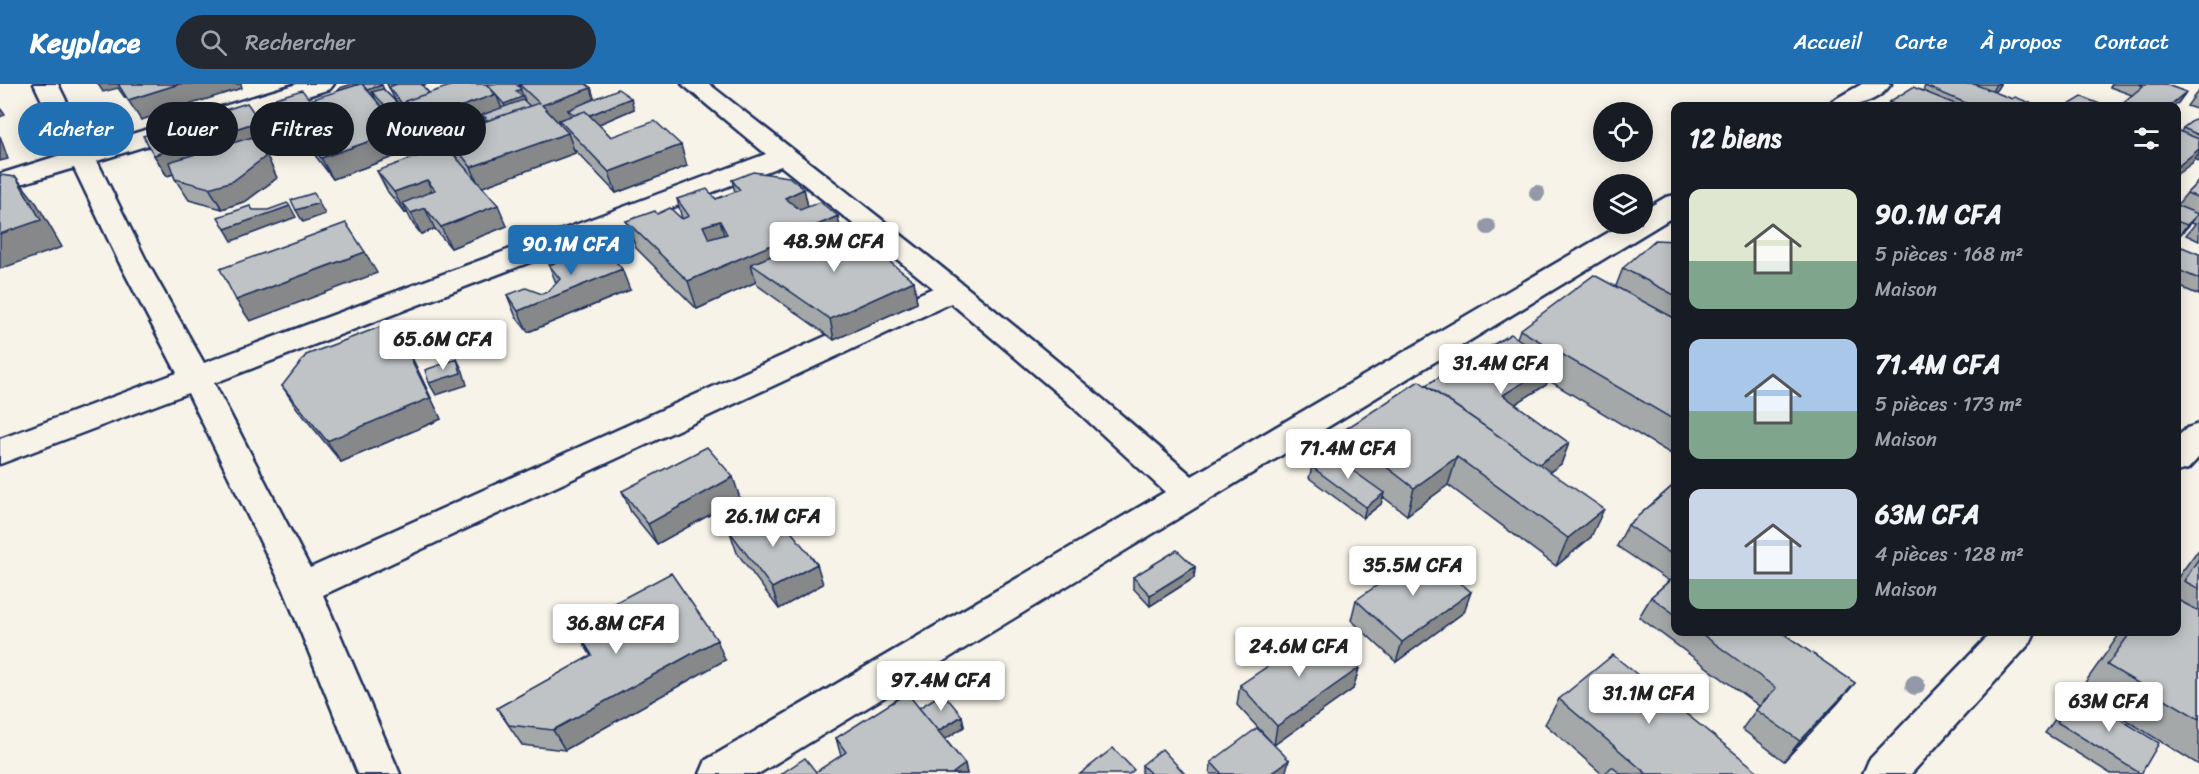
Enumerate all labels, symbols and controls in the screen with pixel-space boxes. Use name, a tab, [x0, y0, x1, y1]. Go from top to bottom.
search box	[176, 15, 596, 69]
text: Keyplace	[30, 18, 140, 67]
text: Rechercher	[245, 23, 355, 62]
text: Accueil	[1794, 23, 1862, 61]
text: Carte	[1895, 23, 1948, 61]
text: À propos	[1981, 23, 2062, 61]
text: Contact	[2095, 23, 2169, 61]
icon: search	[197, 26, 230, 59]
chip: Acheter	[18, 102, 134, 156]
chip: Louer	[146, 102, 238, 156]
chip: Filtres	[250, 102, 354, 156]
chip: Nouveau	[366, 102, 486, 156]
map controls	[1593, 102, 1653, 234]
button: locate	[1593, 102, 1653, 162]
text: 12 biens	[1689, 115, 1781, 161]
icon: filters	[2130, 122, 2163, 155]
button: layers	[1593, 174, 1653, 234]
text: 90.1M CFA	[1875, 191, 2002, 237]
icon: home	[1737, 213, 1809, 285]
pin: 48.9M CFA	[765, 222, 903, 273]
text: 48.9M CFA	[784, 224, 884, 259]
pin: 90.1M CFA	[502, 225, 640, 276]
text: 90.1M CFA	[522, 227, 620, 262]
text: 5 pièces · 168 m²	[1875, 237, 2023, 272]
text: Maison	[1875, 272, 1937, 307]
pin: 65.6M CFA	[374, 320, 512, 371]
text: 65.6M CFA	[394, 322, 493, 357]
text: 71.4M CFA	[1875, 341, 2001, 387]
pin: 31.4M CFA	[1432, 344, 1570, 395]
text: 31.4M CFA	[1453, 346, 1549, 381]
icon: home	[1737, 363, 1809, 435]
text: 5 pièces · 173 m²	[1875, 387, 2022, 422]
text: Maison	[1875, 422, 1937, 457]
pin: 71.4M CFA	[1279, 429, 1417, 480]
text: 71.4M CFA	[1300, 431, 1396, 466]
text: 63M CFA	[1875, 491, 1979, 537]
pin: 26.1M CFA	[704, 497, 842, 548]
text: 26.1M CFA	[725, 499, 821, 534]
icon: home	[1737, 513, 1809, 585]
text: 4 pièces · 128 m²	[1875, 537, 2024, 572]
pin: 35.5M CFA	[1344, 546, 1482, 597]
text: 35.5M CFA	[1363, 548, 1463, 583]
text: Maison	[1875, 572, 1937, 607]
pin: 36.8M CFA	[547, 604, 685, 655]
text: 36.8M CFA	[567, 606, 665, 641]
pin: 24.6M CFA	[1230, 627, 1368, 678]
text: 24.6M CFA	[1249, 629, 1349, 664]
pin: 97.4M CFA	[872, 661, 1010, 712]
text: 97.4M CFA	[891, 663, 991, 698]
pin: 31.1M CFA	[1580, 674, 1718, 725]
text: 31.1M CFA	[1603, 676, 1695, 711]
pin: 63M CFA	[2054, 682, 2164, 733]
text: 63M CFA	[2069, 684, 2149, 719]

